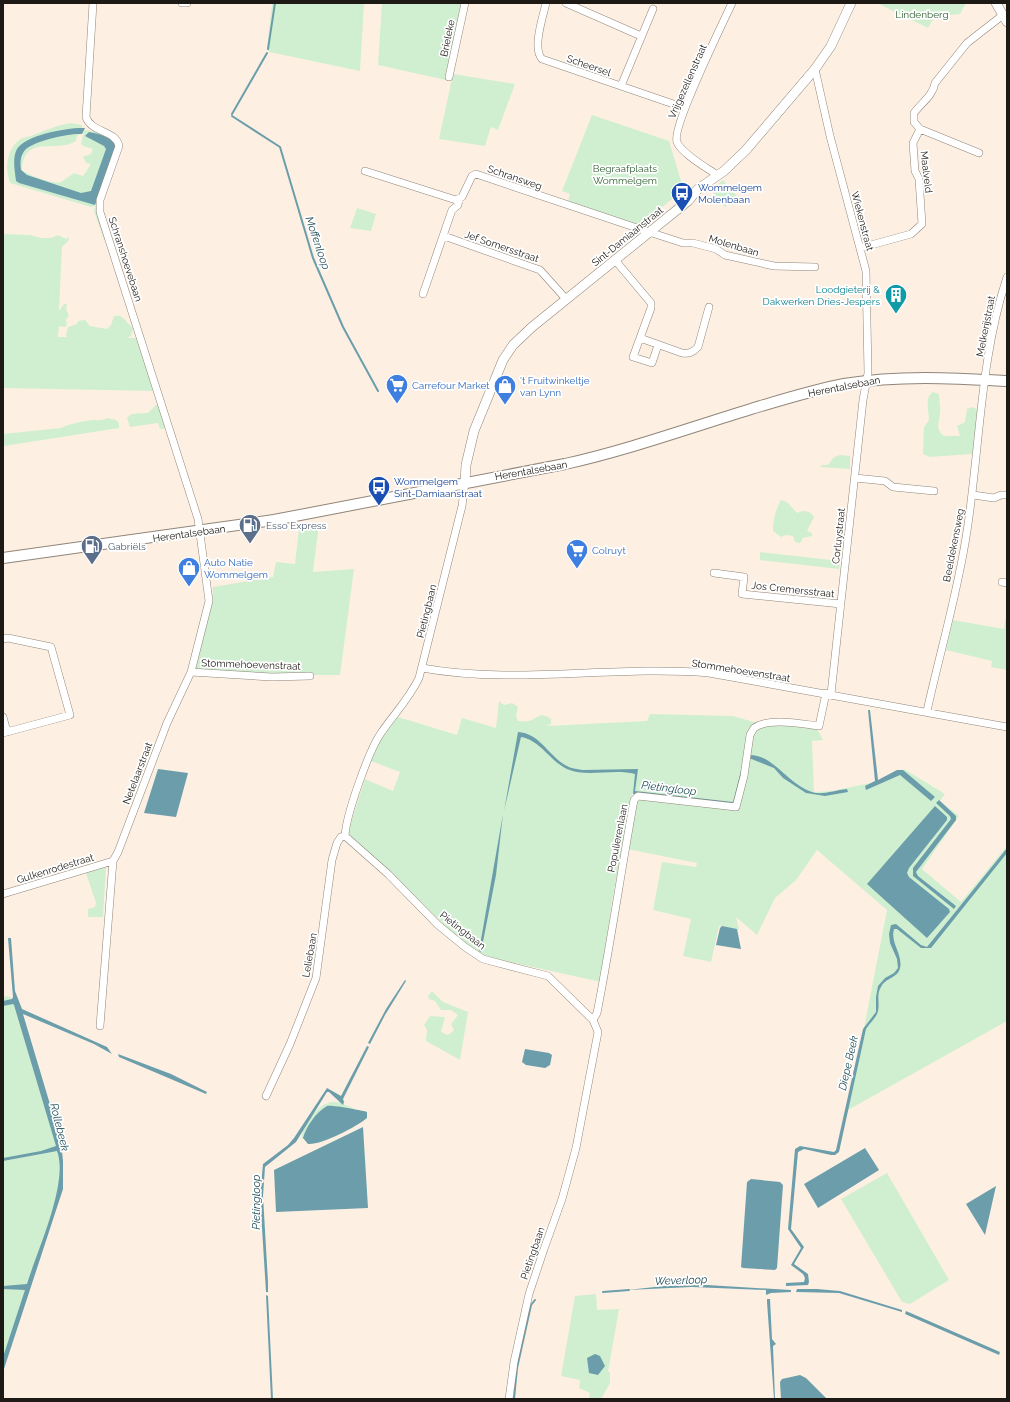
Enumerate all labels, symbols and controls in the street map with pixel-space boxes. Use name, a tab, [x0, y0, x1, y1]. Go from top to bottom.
park label: Lindenberg	[895, 9, 949, 20]
street label: Brieleke	[438, 18, 457, 58]
street label: Vrijgezellenstraat	[666, 42, 709, 120]
street label: Scheersel	[565, 53, 613, 78]
street label: Maalveld	[918, 150, 935, 194]
street label: Schransweg	[486, 163, 544, 192]
park label: Begraafplaats Wommelgem	[593, 163, 657, 186]
bus stop icon: Wommelgem Molenbaan	[669, 180, 695, 213]
place label: Wommelgem Molenbaan	[698, 182, 762, 205]
street label: Wiekenstraat	[849, 190, 876, 253]
street label: Sint-Damiaanstraat	[590, 204, 666, 268]
street label: Schranshoevebaan	[107, 215, 144, 303]
water label: Moffenloop	[302, 215, 333, 272]
street label: Jef Somersstraat	[463, 229, 541, 264]
street label: Molenbaan	[707, 233, 760, 258]
building icon: Loodgieterij & Dakwerken Dries-Jespers	[883, 282, 909, 315]
place label: Loodgieterij & Dakwerken Dries-Jespers	[763, 284, 880, 307]
street label: Melkerijstraat	[974, 294, 997, 358]
supermarket icon: Carrefour Market	[384, 372, 410, 405]
shop icon: 't Fruitwinkeltje van Lynn	[492, 373, 518, 406]
street label: Herentalsebaan	[807, 374, 881, 399]
place label: 't Fruitwinkeltje van Lynn	[520, 375, 590, 398]
place label: Carrefour Market	[412, 380, 490, 391]
street label: Herentalsebaan	[494, 459, 568, 482]
bus stop icon: Wommelgem Sint-Damiaanstraat	[366, 474, 392, 507]
place label: Wommelgem Sint-Damiaanstraat	[394, 476, 483, 499]
street label: Corluystraat	[830, 507, 847, 565]
street label: Beeldekensweg	[941, 507, 966, 583]
fuel station icon: Esso Express	[237, 512, 263, 545]
place label: Esso Express	[266, 520, 327, 531]
street label: Herentalsebaan	[152, 523, 226, 544]
fuel station icon: Gabriëls	[79, 533, 105, 566]
supermarket icon: Colruyt	[564, 537, 590, 570]
place label: Gabriëls	[108, 541, 146, 552]
place label: Colruyt	[592, 545, 626, 556]
shop icon: Auto Natie Wommelgem	[176, 555, 202, 588]
place label: Auto Natie Wommelgem	[204, 557, 268, 580]
street label: Jos Cremersstraat	[751, 580, 836, 599]
street label: Pietingbaan	[415, 583, 438, 639]
street label: Stommehoevenstraat	[201, 657, 302, 672]
street label: Stommehoevenstraat	[691, 657, 792, 684]
street label: Netelaarstraat	[121, 740, 155, 806]
water label: Pietingloop	[641, 779, 698, 798]
street label: Populierenlaan	[605, 803, 630, 873]
street label: Gulkenrodestraat	[15, 851, 96, 885]
street label: Pietingbaan	[438, 909, 488, 952]
street label: Leliebaan	[300, 932, 319, 978]
water label: Diepe Beek	[836, 1034, 861, 1092]
water label: Rollebeek	[47, 1102, 72, 1153]
water label: Pietingloop	[250, 1174, 263, 1230]
street label: Pietingbaan	[518, 1225, 547, 1281]
water label: Weverloop	[654, 1273, 708, 1288]

